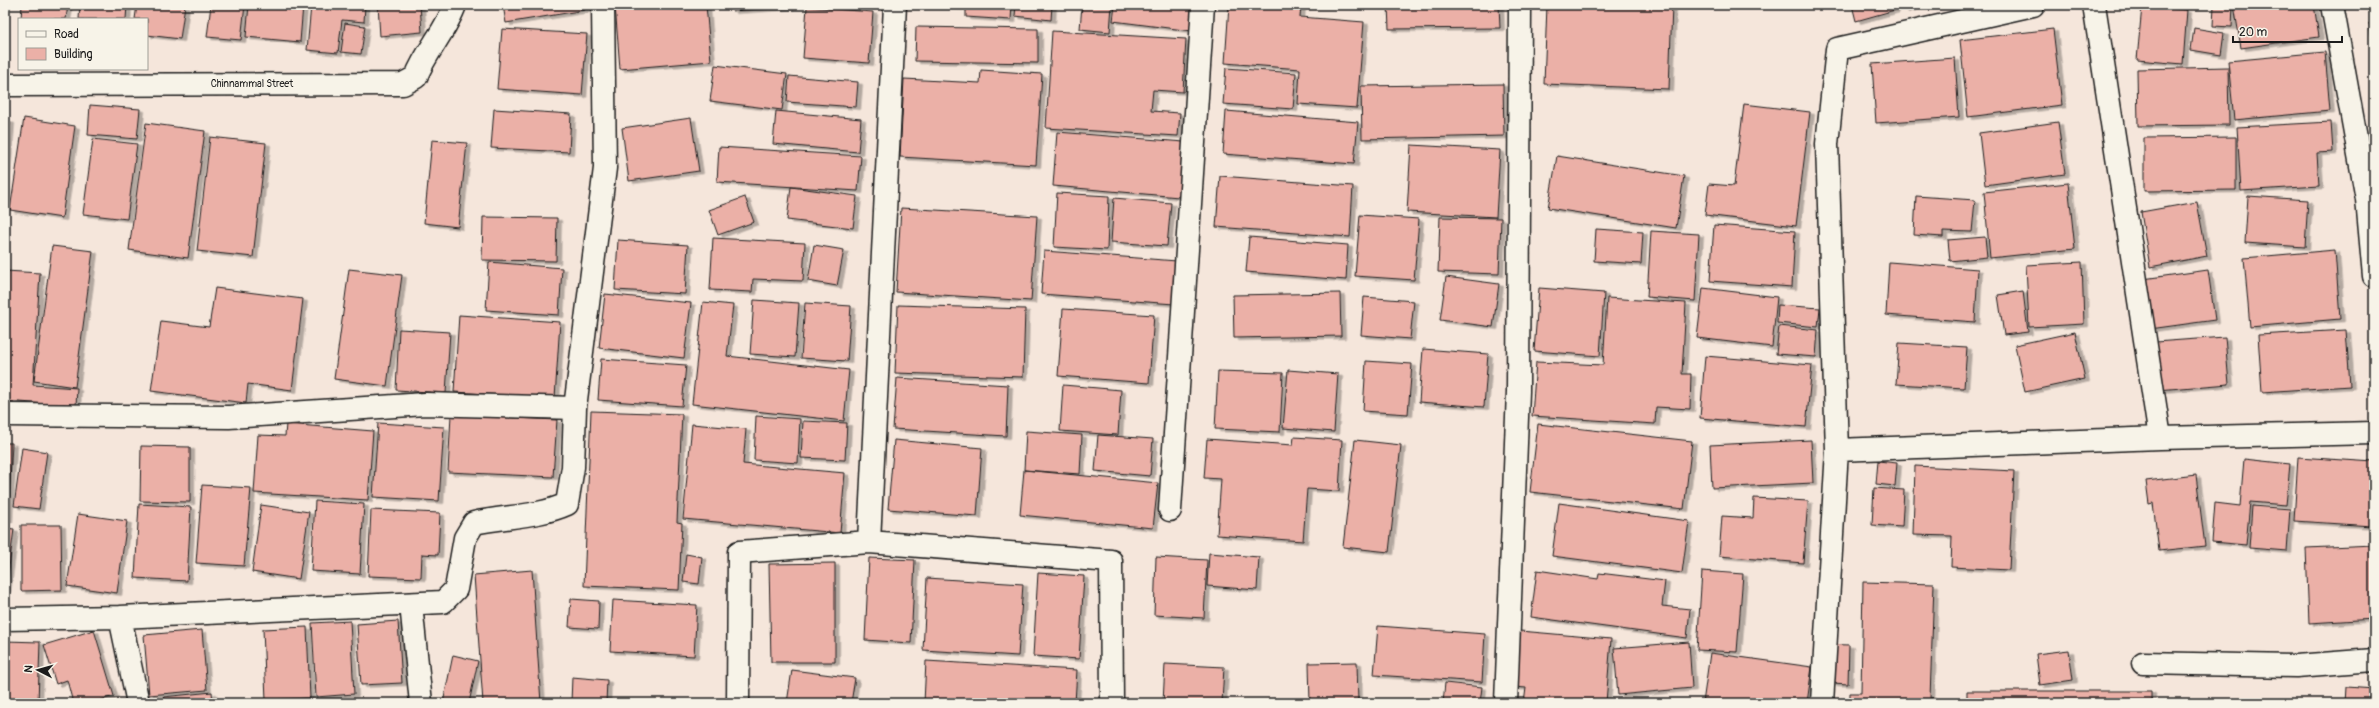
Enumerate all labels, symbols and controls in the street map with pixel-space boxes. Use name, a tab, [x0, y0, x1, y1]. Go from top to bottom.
legend	[18, 18, 148, 70]
scale bar	[2233, 18, 2342, 44]
text: 20 m	[2239, 25, 2268, 40]
text: Road	[54, 27, 79, 42]
text: Building	[54, 47, 93, 62]
street label: Chinnammal Street	[211, 78, 294, 90]
north arrow	[18, 650, 58, 690]
text: N	[22, 664, 35, 673]

